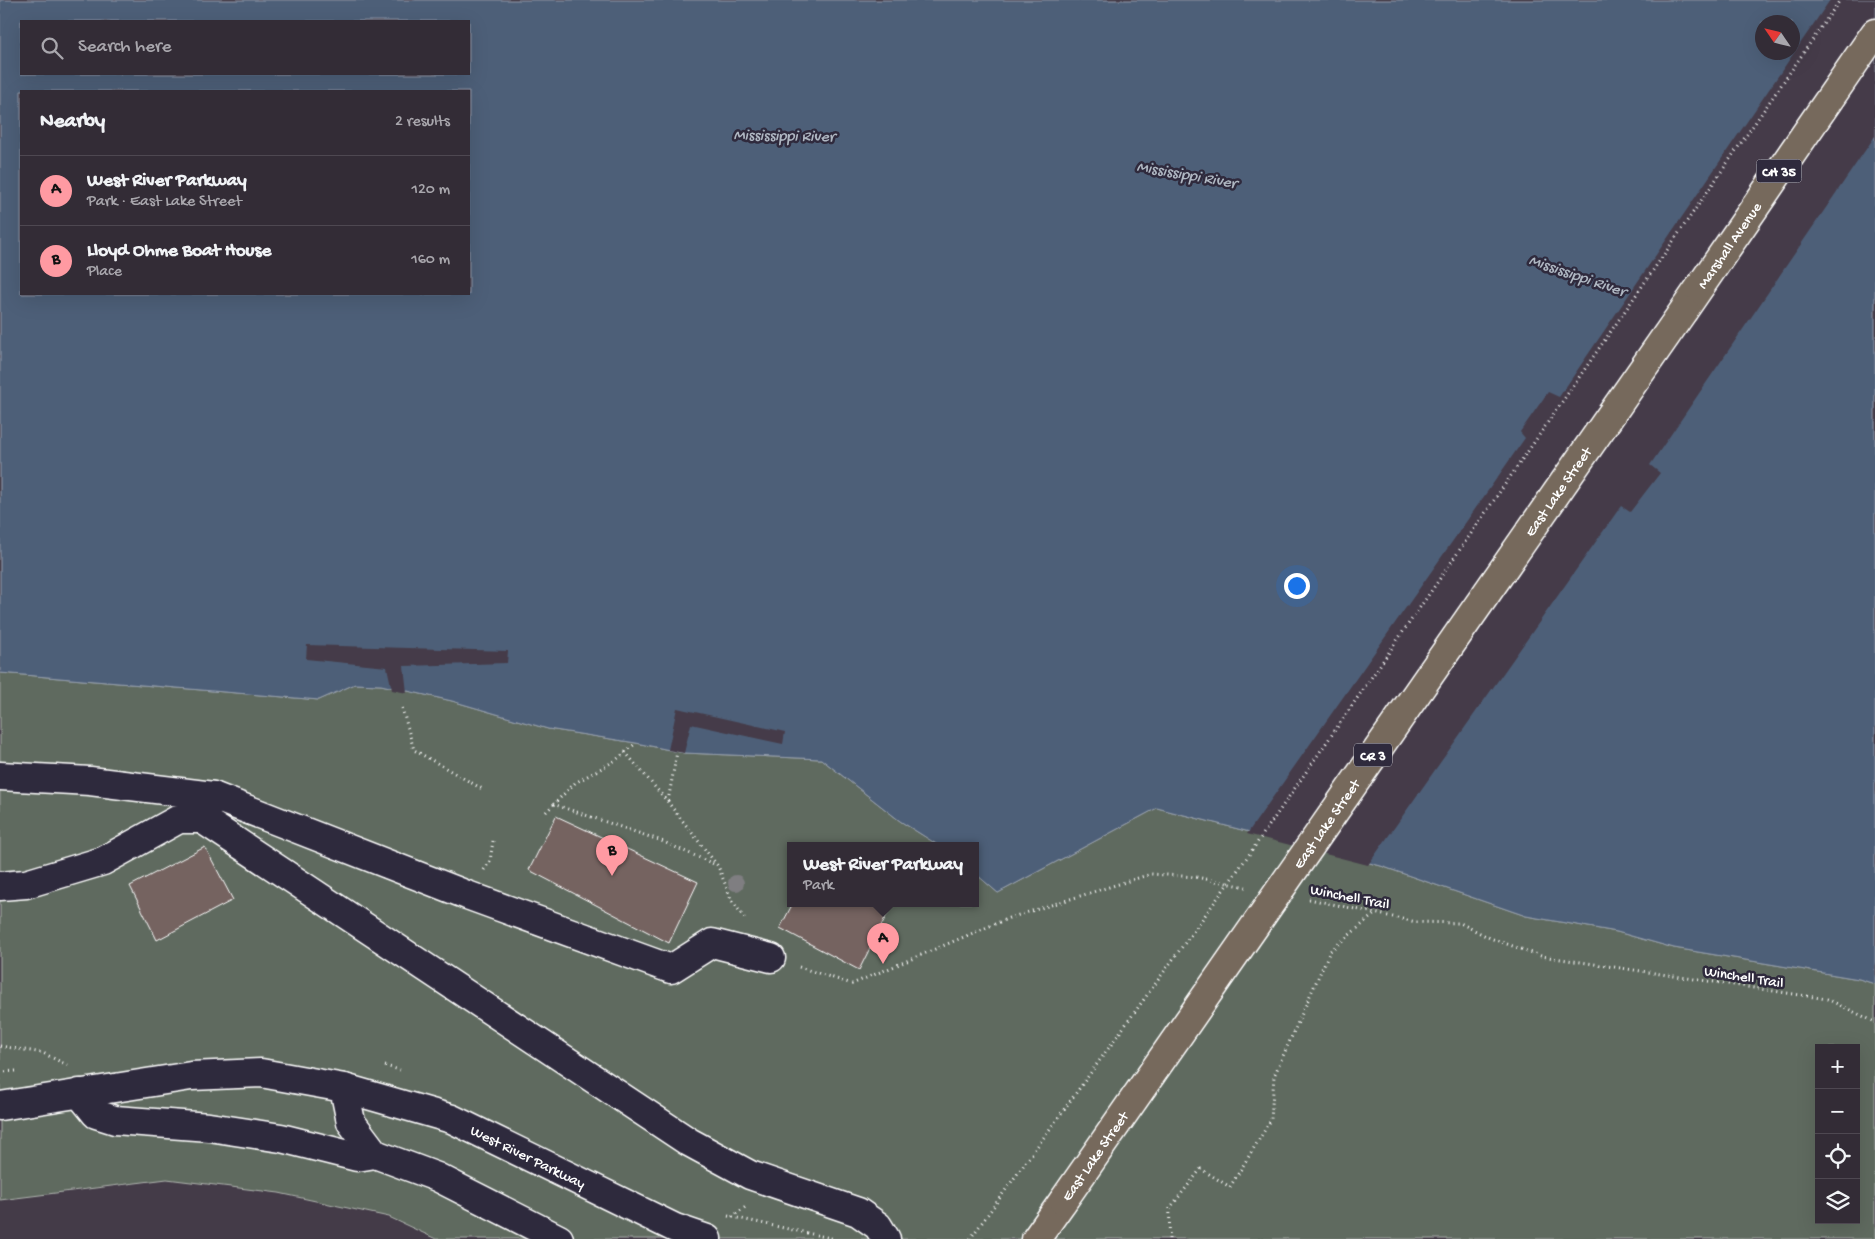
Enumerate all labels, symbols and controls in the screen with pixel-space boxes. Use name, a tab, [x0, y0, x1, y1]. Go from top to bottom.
north arrow	[1755, 15, 1800, 60]
search box	[20, 20, 470, 75]
icon: search	[38, 34, 66, 62]
text: Search here	[78, 36, 172, 59]
text: Nearby	[40, 110, 105, 135]
text: 2 results	[395, 113, 450, 132]
water label: Mississippi River	[733, 127, 838, 148]
water label: Mississippi River	[1135, 158, 1241, 195]
road number: CH 35	[1756, 160, 1802, 182]
text: West River Parkway	[87, 170, 247, 193]
text: A	[51, 181, 61, 200]
text: 120 m	[411, 181, 450, 200]
text: Park · East Lake Street	[87, 193, 242, 212]
street label: Marshall Avenue	[1694, 199, 1767, 293]
text: Lloyd Ohme Boat House	[87, 240, 271, 263]
text: B	[52, 251, 60, 270]
text: 160 m	[411, 251, 450, 270]
water label: Mississippi River	[1526, 252, 1631, 304]
text: Place	[87, 263, 122, 282]
street label: East Lake Street	[1522, 443, 1598, 541]
your location	[1284, 573, 1310, 599]
road number: CR 3	[1354, 744, 1392, 766]
street label: East Lake Street	[1290, 775, 1366, 873]
pin: B	[596, 835, 628, 876]
popup	[787, 842, 979, 907]
text: West River Parkway	[803, 854, 963, 877]
text: Park	[803, 877, 834, 896]
street label: Winchell Trail	[1309, 881, 1391, 914]
pin: A	[867, 923, 899, 964]
street label: Winchell Trail	[1703, 963, 1785, 993]
map controls	[1815, 1044, 1860, 1224]
button: +	[1815, 1044, 1860, 1089]
button: −	[1815, 1089, 1860, 1134]
street label: East Lake Street	[1059, 1107, 1134, 1205]
street label: West River Parkway	[467, 1122, 589, 1194]
button: locate	[1815, 1134, 1860, 1179]
button: layers	[1815, 1179, 1860, 1224]

